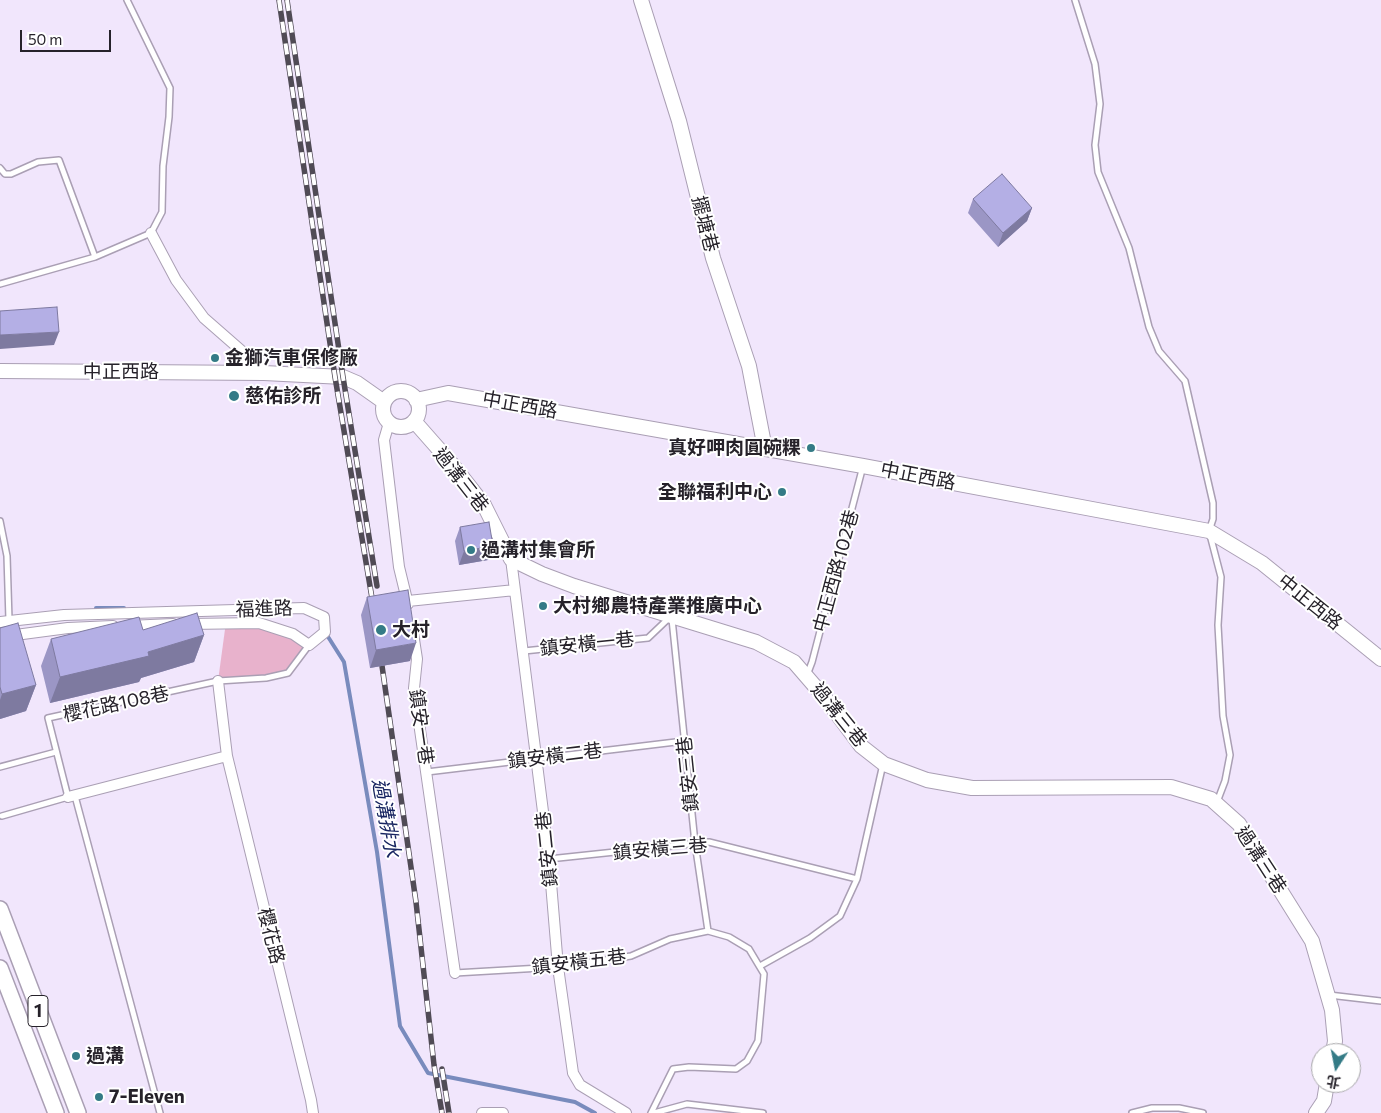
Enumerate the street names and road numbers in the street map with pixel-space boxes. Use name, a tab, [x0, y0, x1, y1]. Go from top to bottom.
street label: 擺塘巷	[687, 194, 723, 254]
street label: 中正西路	[83, 361, 159, 383]
street label: 中正西路	[481, 387, 559, 423]
street label: 過溝三巷	[429, 443, 493, 517]
street label: 中正西路	[879, 458, 957, 494]
street label: 中正西路102巷	[809, 507, 863, 635]
street label: 中正西路	[1273, 569, 1347, 635]
street label: 福進路	[235, 597, 293, 621]
street label: 鎮安橫一巷	[539, 628, 635, 660]
street label: 過溝三巷	[806, 678, 872, 752]
street label: 櫻花路108巷	[61, 682, 171, 726]
street label: 鎮安一巷	[404, 688, 438, 766]
street label: 鎮安三巷	[673, 735, 703, 813]
street label: 鎮安橫二巷	[506, 739, 604, 773]
street label: 鎮安二巷	[532, 810, 562, 888]
street label: 過溝三巷	[1231, 822, 1291, 898]
street label: 鎮安橫三巷	[612, 834, 708, 864]
street label: 櫻花路	[253, 906, 289, 966]
street label: 鎮安橫五巷	[530, 945, 628, 979]
road number: 1	[28, 996, 48, 1026]

